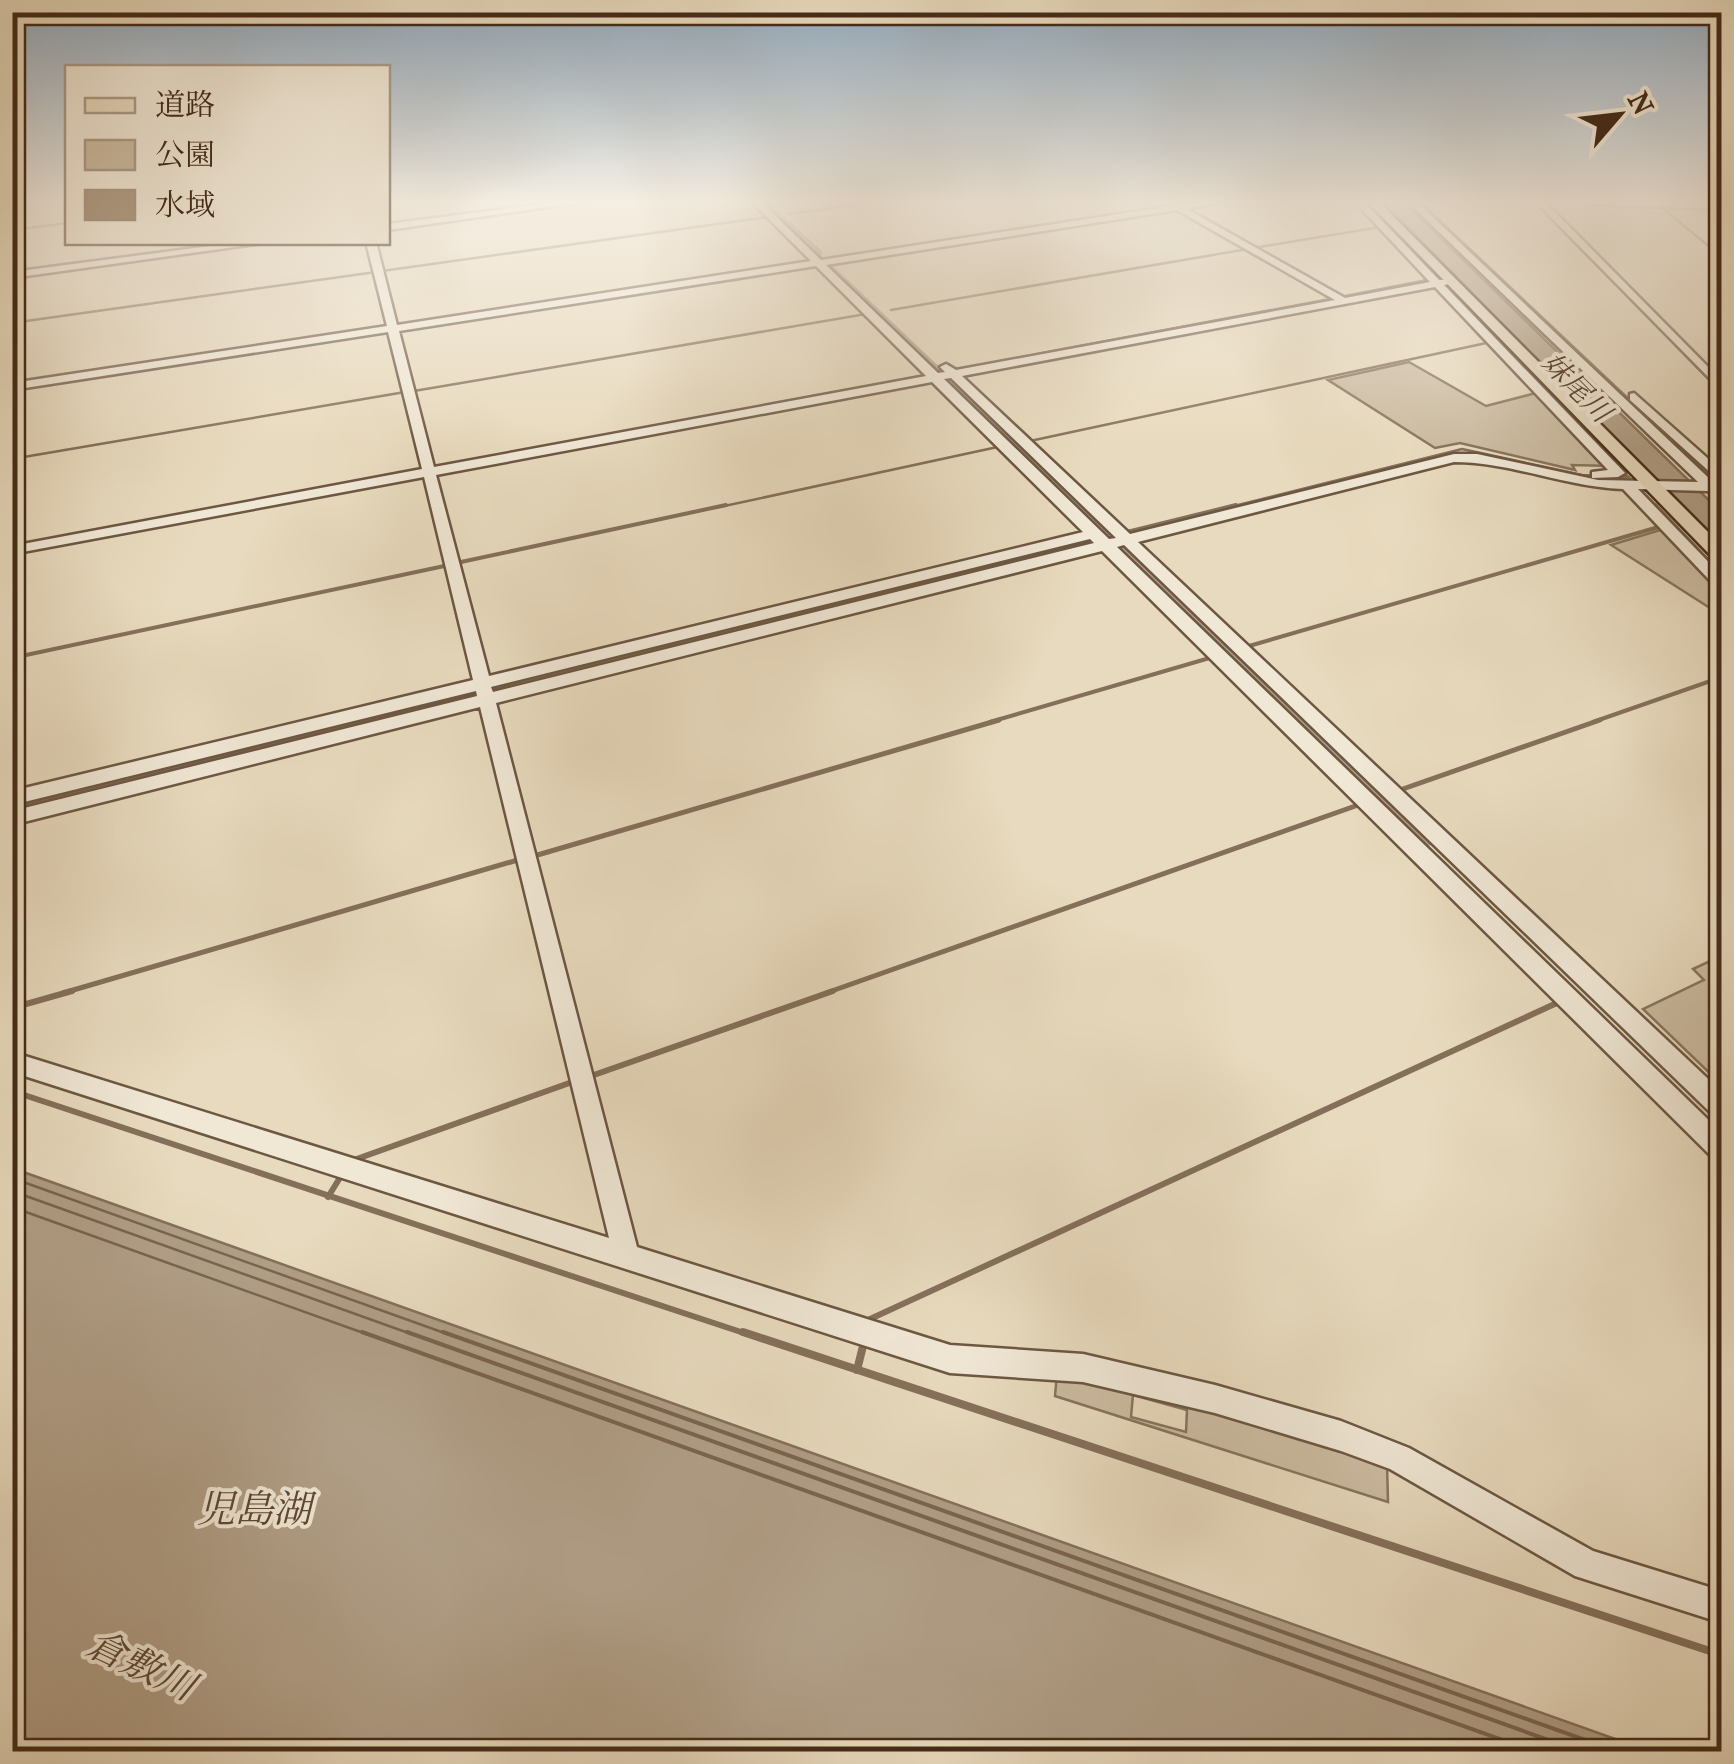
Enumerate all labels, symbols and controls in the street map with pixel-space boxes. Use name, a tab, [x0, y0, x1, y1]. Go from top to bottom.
legend	[65, 65, 390, 245]
north arrow	[1569, 65, 1669, 165]
text: N	[1621, 86, 1661, 121]
text: 道路	[155, 88, 215, 123]
text: 公園	[155, 138, 215, 173]
text: 水域	[155, 188, 215, 223]
water label: 妹尾川	[1535, 346, 1620, 431]
water label: 児島湖	[197, 1487, 317, 1532]
water label: 倉敷川	[80, 1621, 206, 1712]

